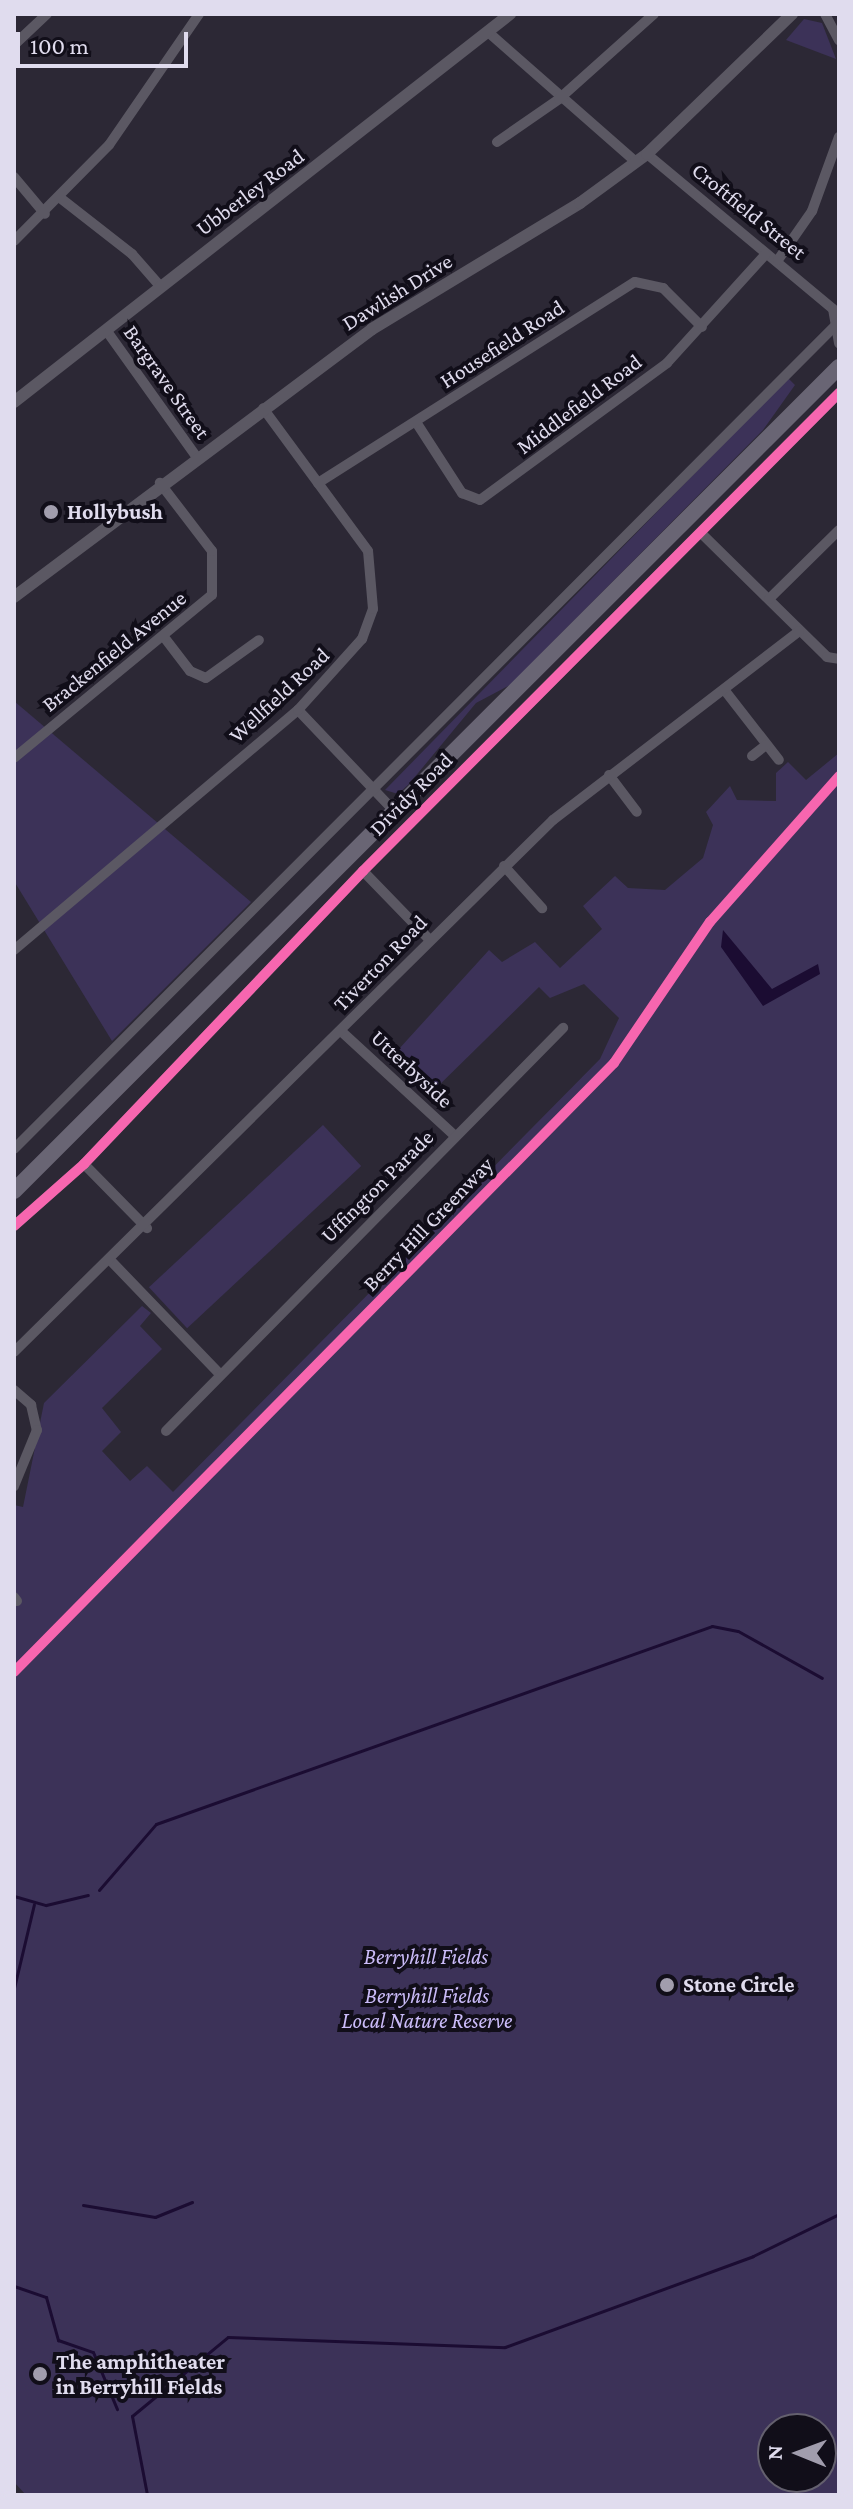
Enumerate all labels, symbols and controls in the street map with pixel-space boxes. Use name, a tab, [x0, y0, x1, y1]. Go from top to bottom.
scale bar	[20, 16, 192, 66]
text: 100 m	[30, 32, 89, 59]
street label: Ubberley Road	[191, 143, 309, 241]
street label: Croftfield Street	[686, 157, 812, 265]
street label: Dawlish Drive	[337, 248, 457, 336]
street label: Housefield Road	[435, 294, 569, 394]
street label: Bargrave Street	[118, 320, 216, 444]
street label: Middlefield Road	[511, 348, 647, 460]
place label: Hollybush	[67, 499, 163, 525]
marker: Hollybush	[42, 503, 60, 521]
street label: Brackenfield Avenue	[36, 585, 192, 717]
street label: Wellfield Road	[223, 642, 335, 748]
street label: Dividy Road	[364, 747, 458, 841]
street label: Tiverton Road	[328, 909, 432, 1017]
street label: Utterbyside	[365, 1024, 459, 1114]
street label: Uffington Parade	[315, 1124, 439, 1248]
street label: Berry Hill Greenway	[357, 1151, 499, 1297]
park label: Berryhill Fields	[364, 1944, 488, 1970]
place label: Stone Circle	[683, 1972, 795, 1998]
marker: Stone Circle	[658, 1976, 676, 1994]
park label: Berryhill Fields Local Nature Reserve	[342, 1982, 512, 2034]
place label: The amphitheater in Berryhill Fields	[56, 2348, 225, 2400]
marker: The amphitheater in Berryhill Fields	[31, 2365, 49, 2383]
north arrow	[757, 2413, 837, 2493]
text: N	[762, 2445, 787, 2460]

